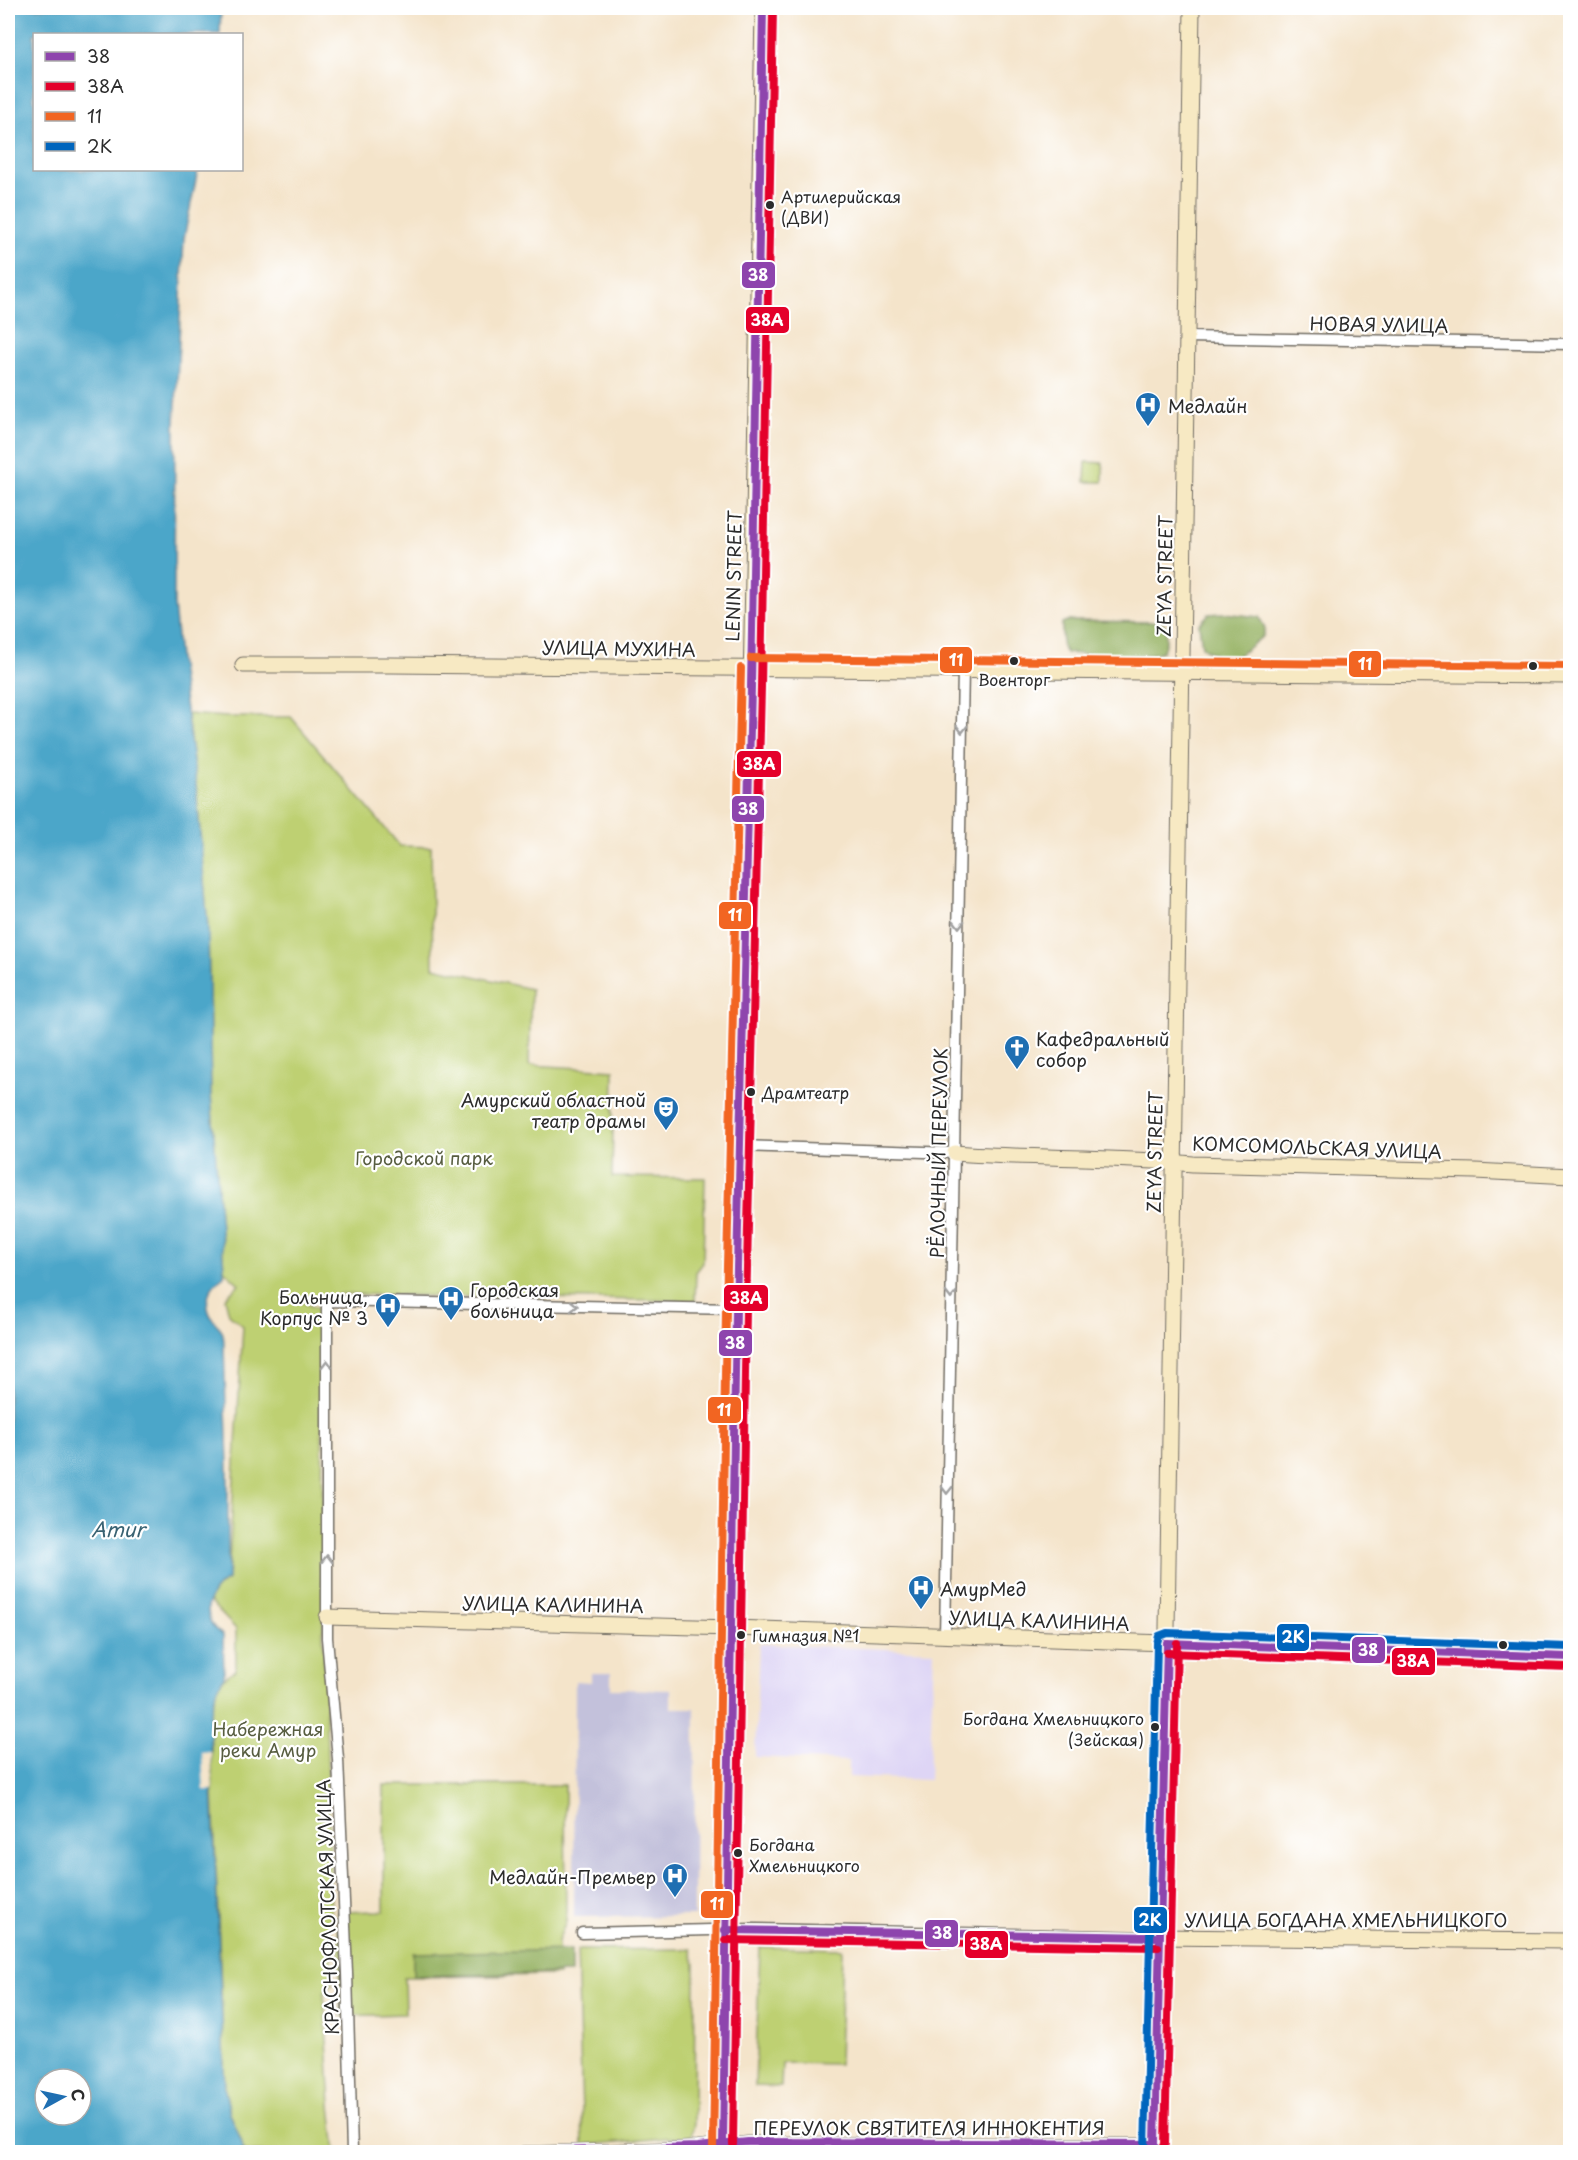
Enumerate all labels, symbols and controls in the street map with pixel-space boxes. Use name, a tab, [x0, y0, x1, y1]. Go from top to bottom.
legend	[33, 33, 243, 171]
text: 38	[87, 42, 110, 69]
text: 38А	[87, 72, 124, 99]
text: 11	[87, 102, 102, 129]
text: 2К	[87, 132, 112, 159]
place label: Артилерийская (ДВИ)	[781, 184, 901, 229]
marker: Артилерийская (ДВИ)	[764, 199, 776, 211]
line badge: 38	[741, 261, 776, 289]
text: 38	[748, 262, 768, 286]
line badge: 38А	[745, 306, 790, 334]
text: 38А	[750, 307, 784, 331]
street label: НОВАЯ УЛИЦА	[1309, 309, 1449, 339]
hospital icon: Медлайн	[1133, 390, 1163, 428]
place label: Медлайн	[1168, 392, 1247, 419]
street label: LENIN STREET	[718, 509, 748, 642]
street label: ZEYA STREET	[1149, 514, 1179, 637]
street label: УЛИЦА МУХИНА	[542, 633, 696, 663]
line badge: 11	[939, 646, 973, 674]
text: 11	[949, 647, 963, 671]
line badge: 11	[1348, 650, 1382, 678]
text: 11	[1358, 651, 1372, 675]
marker: Военторг	[1008, 655, 1020, 667]
unlabelled marker	[1527, 660, 1539, 672]
place label: Военторг	[978, 667, 1051, 691]
one-way arrow	[956, 724, 968, 733]
line badge: 38А	[736, 750, 782, 778]
text: 38А	[742, 751, 776, 775]
line badge: 38	[731, 795, 765, 823]
text: 38	[738, 796, 758, 820]
line badge: 11	[718, 901, 752, 930]
text: 11	[728, 902, 742, 926]
one-way arrow	[953, 919, 965, 928]
place label: Кафедральный собор	[1036, 1025, 1169, 1073]
church icon: Кафедральный собор	[1002, 1033, 1032, 1071]
street label: РЁЛОЧНЫЙ ПЕРЕУЛОК	[923, 1048, 953, 1258]
place label: Драмтеатр	[761, 1080, 849, 1104]
place label: Амурский областной театр драмы	[461, 1086, 646, 1134]
marker: Драмтеатр	[745, 1086, 757, 1098]
street label: ZEYA STREET	[1139, 1090, 1169, 1213]
theatre icon: Амурский областной театр драмы	[651, 1094, 681, 1132]
street label: КОМСОМОЛЬСКАЯ УЛИЦА	[1192, 1129, 1442, 1165]
park label: Городской парк	[355, 1144, 493, 1171]
place label: Городская больница	[470, 1276, 559, 1324]
place label: Больница, Корпус № 3	[260, 1283, 368, 1331]
hospital icon: Городская больница	[436, 1284, 466, 1322]
line badge: 38А	[723, 1284, 769, 1312]
text: 38А	[729, 1285, 763, 1309]
hospital icon: Больница, Корпус № 3	[373, 1291, 403, 1329]
one-way arrow	[945, 1291, 958, 1300]
one-way arrow	[570, 1299, 579, 1312]
line badge: 38	[718, 1329, 753, 1357]
text: 38	[725, 1330, 745, 1354]
one-way arrow	[321, 1359, 333, 1368]
line badge: 11	[707, 1396, 742, 1424]
text: 11	[717, 1397, 731, 1421]
one-way arrow	[941, 1486, 953, 1495]
water label: Amur	[91, 1514, 148, 1544]
one-way arrow	[321, 1554, 333, 1563]
hospital icon: АмурМед	[906, 1573, 936, 1611]
place label: АмурМед	[940, 1575, 1026, 1602]
street label: УЛИЦА КАЛИНИНА	[462, 1589, 644, 1619]
street label: УЛИЦА КАЛИНИНА	[948, 1603, 1130, 1637]
place label: Гимназия №1	[752, 1623, 859, 1647]
line badge: 2К	[1276, 1623, 1310, 1652]
text: 2К	[1281, 1624, 1305, 1648]
marker: Гимназия №1	[735, 1629, 747, 1641]
line badge: 38	[1351, 1636, 1386, 1664]
text: 38	[1358, 1637, 1378, 1661]
unlabelled marker	[1497, 1639, 1509, 1651]
line badge: 38А	[1391, 1647, 1436, 1676]
text: 38А	[1396, 1648, 1430, 1672]
place label: Богдана Хмельницкого (Зейская)	[963, 1706, 1144, 1751]
park label: Набережная реки Амур	[212, 1715, 324, 1763]
marker: Богдана Хмельницкого (Зейская)	[1149, 1721, 1161, 1733]
street label: КРАСНОФЛОТСКАЯ УЛИЦА	[309, 1778, 345, 2035]
place label: Богдана Хмельницкого	[749, 1832, 860, 1877]
marker: Богдана Хмельницкого	[732, 1847, 744, 1859]
hospital icon: Медлайн-Премьер	[660, 1861, 690, 1899]
place label: Медлайн-Премьер	[489, 1863, 656, 1890]
line badge: 11	[700, 1890, 734, 1919]
text: 11	[710, 1891, 724, 1915]
line badge: 2К	[1133, 1906, 1168, 1934]
street label: УЛИЦА БОГДАНА ХМЕЛЬНИЦКОГО	[1185, 1906, 1507, 1933]
text: 2К	[1138, 1907, 1162, 1931]
line badge: 38	[924, 1919, 959, 1948]
text: 38	[932, 1920, 952, 1944]
line badge: 38А	[964, 1930, 1009, 1959]
text: 38А	[969, 1931, 1003, 1955]
north arrow	[33, 2067, 93, 2127]
text: С	[66, 2087, 92, 2102]
street label: ПЕРЕУЛОК СВЯТИТЕЛЯ ИННОКЕНТИЯ	[753, 2114, 1105, 2141]

